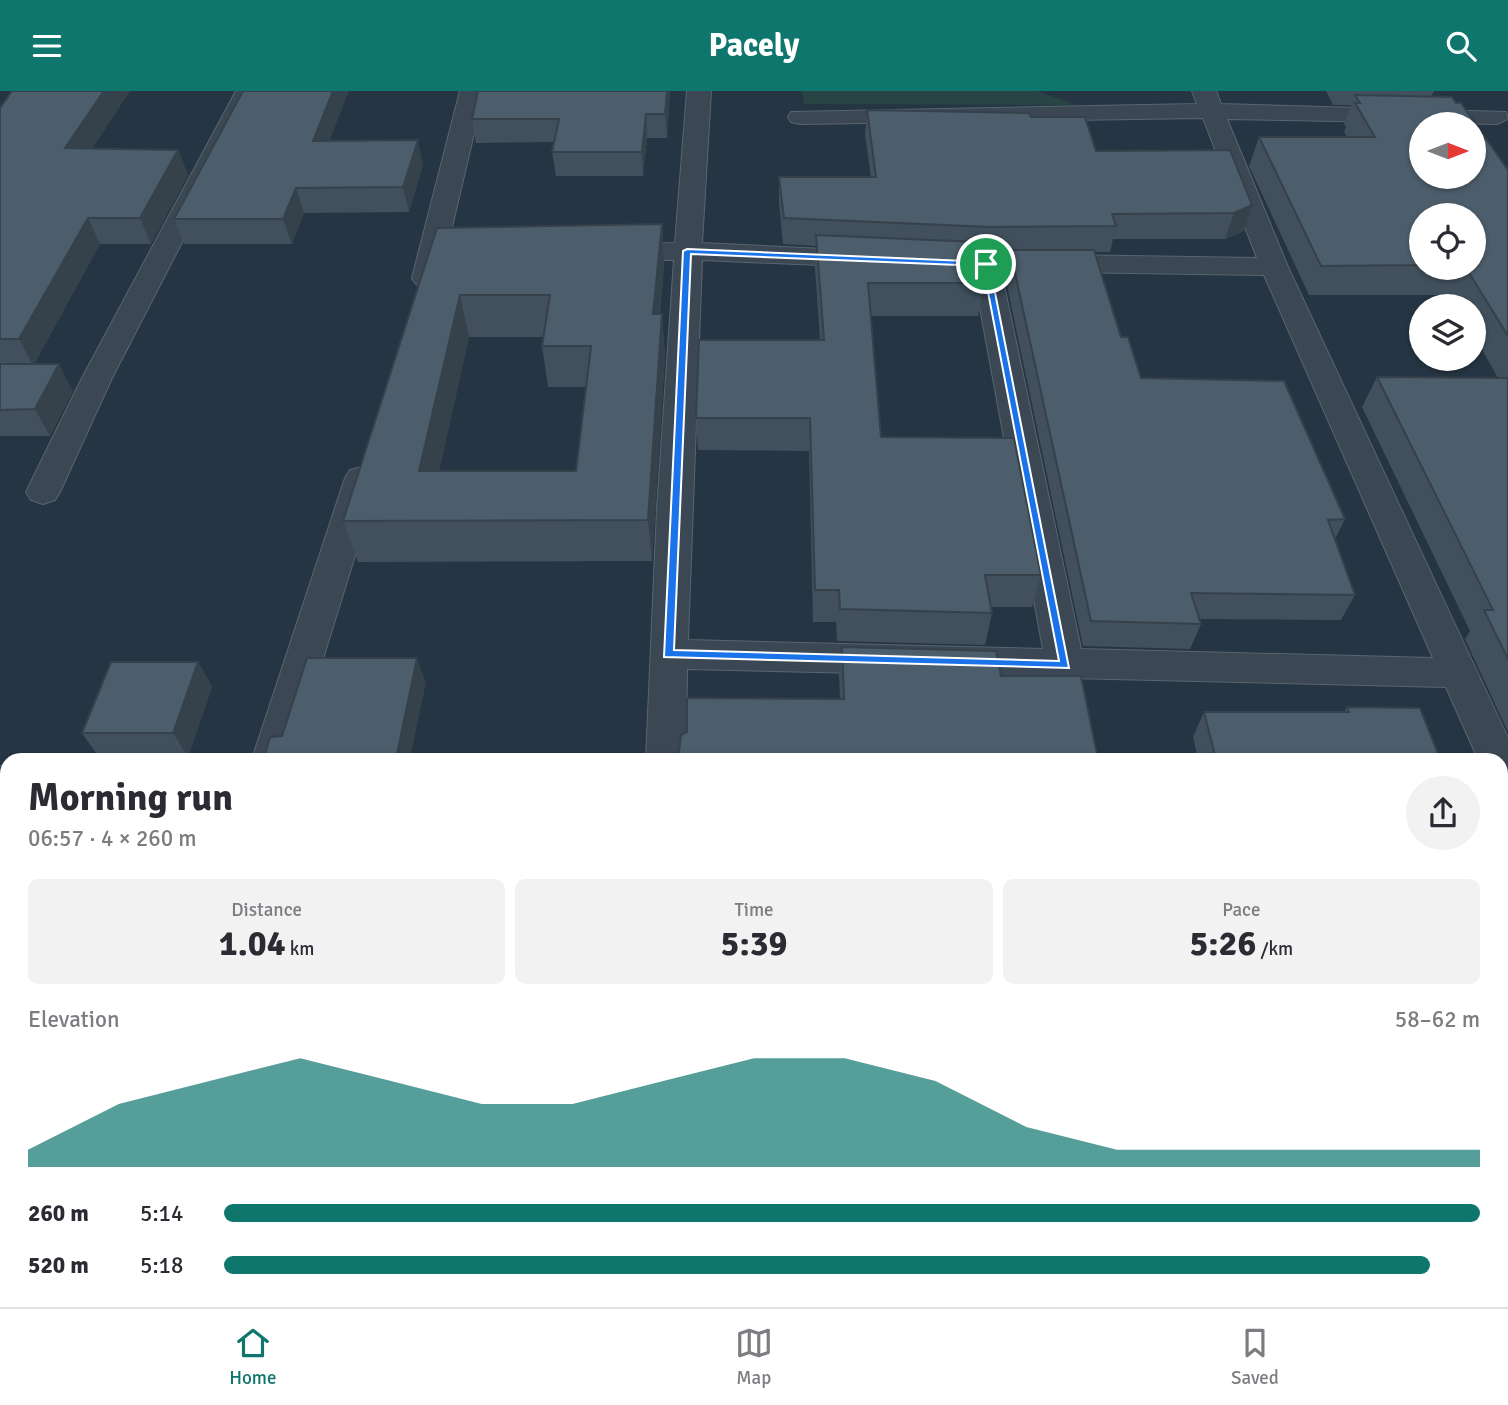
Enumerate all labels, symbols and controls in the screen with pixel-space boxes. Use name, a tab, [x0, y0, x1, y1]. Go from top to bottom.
text: Pacely	[709, 26, 799, 65]
icon: menu	[28, 27, 66, 65]
icon: search	[1442, 27, 1480, 65]
north arrow	[1409, 112, 1486, 189]
map controls	[1409, 112, 1486, 371]
button: locate	[1409, 203, 1486, 280]
pin	[956, 234, 1016, 294]
icon: arrive	[967, 245, 1005, 283]
button: layers	[1409, 294, 1486, 371]
text: Morning run	[28, 774, 233, 821]
button: share	[1406, 776, 1480, 850]
text: 06:57 · 4 × 260 m	[28, 824, 197, 853]
text: Distance	[231, 898, 302, 922]
text: Time	[734, 898, 774, 922]
text: Pace	[1222, 898, 1260, 922]
text: 1.04	[219, 922, 286, 965]
text: 5:39	[720, 922, 788, 965]
text: 5:26	[1189, 922, 1256, 965]
text: km	[286, 937, 314, 961]
text: /km	[1256, 937, 1293, 961]
text: Elevation	[28, 1005, 120, 1034]
text: 58–62 m	[1395, 1005, 1480, 1034]
text: 260 m	[28, 1199, 89, 1228]
text: 5:14	[140, 1199, 183, 1228]
text: 520 m	[28, 1251, 89, 1280]
text: 5:18	[140, 1251, 183, 1280]
tab: Home	[229, 1324, 276, 1390]
tab: Map	[735, 1324, 773, 1390]
tab: Saved	[1231, 1324, 1279, 1390]

